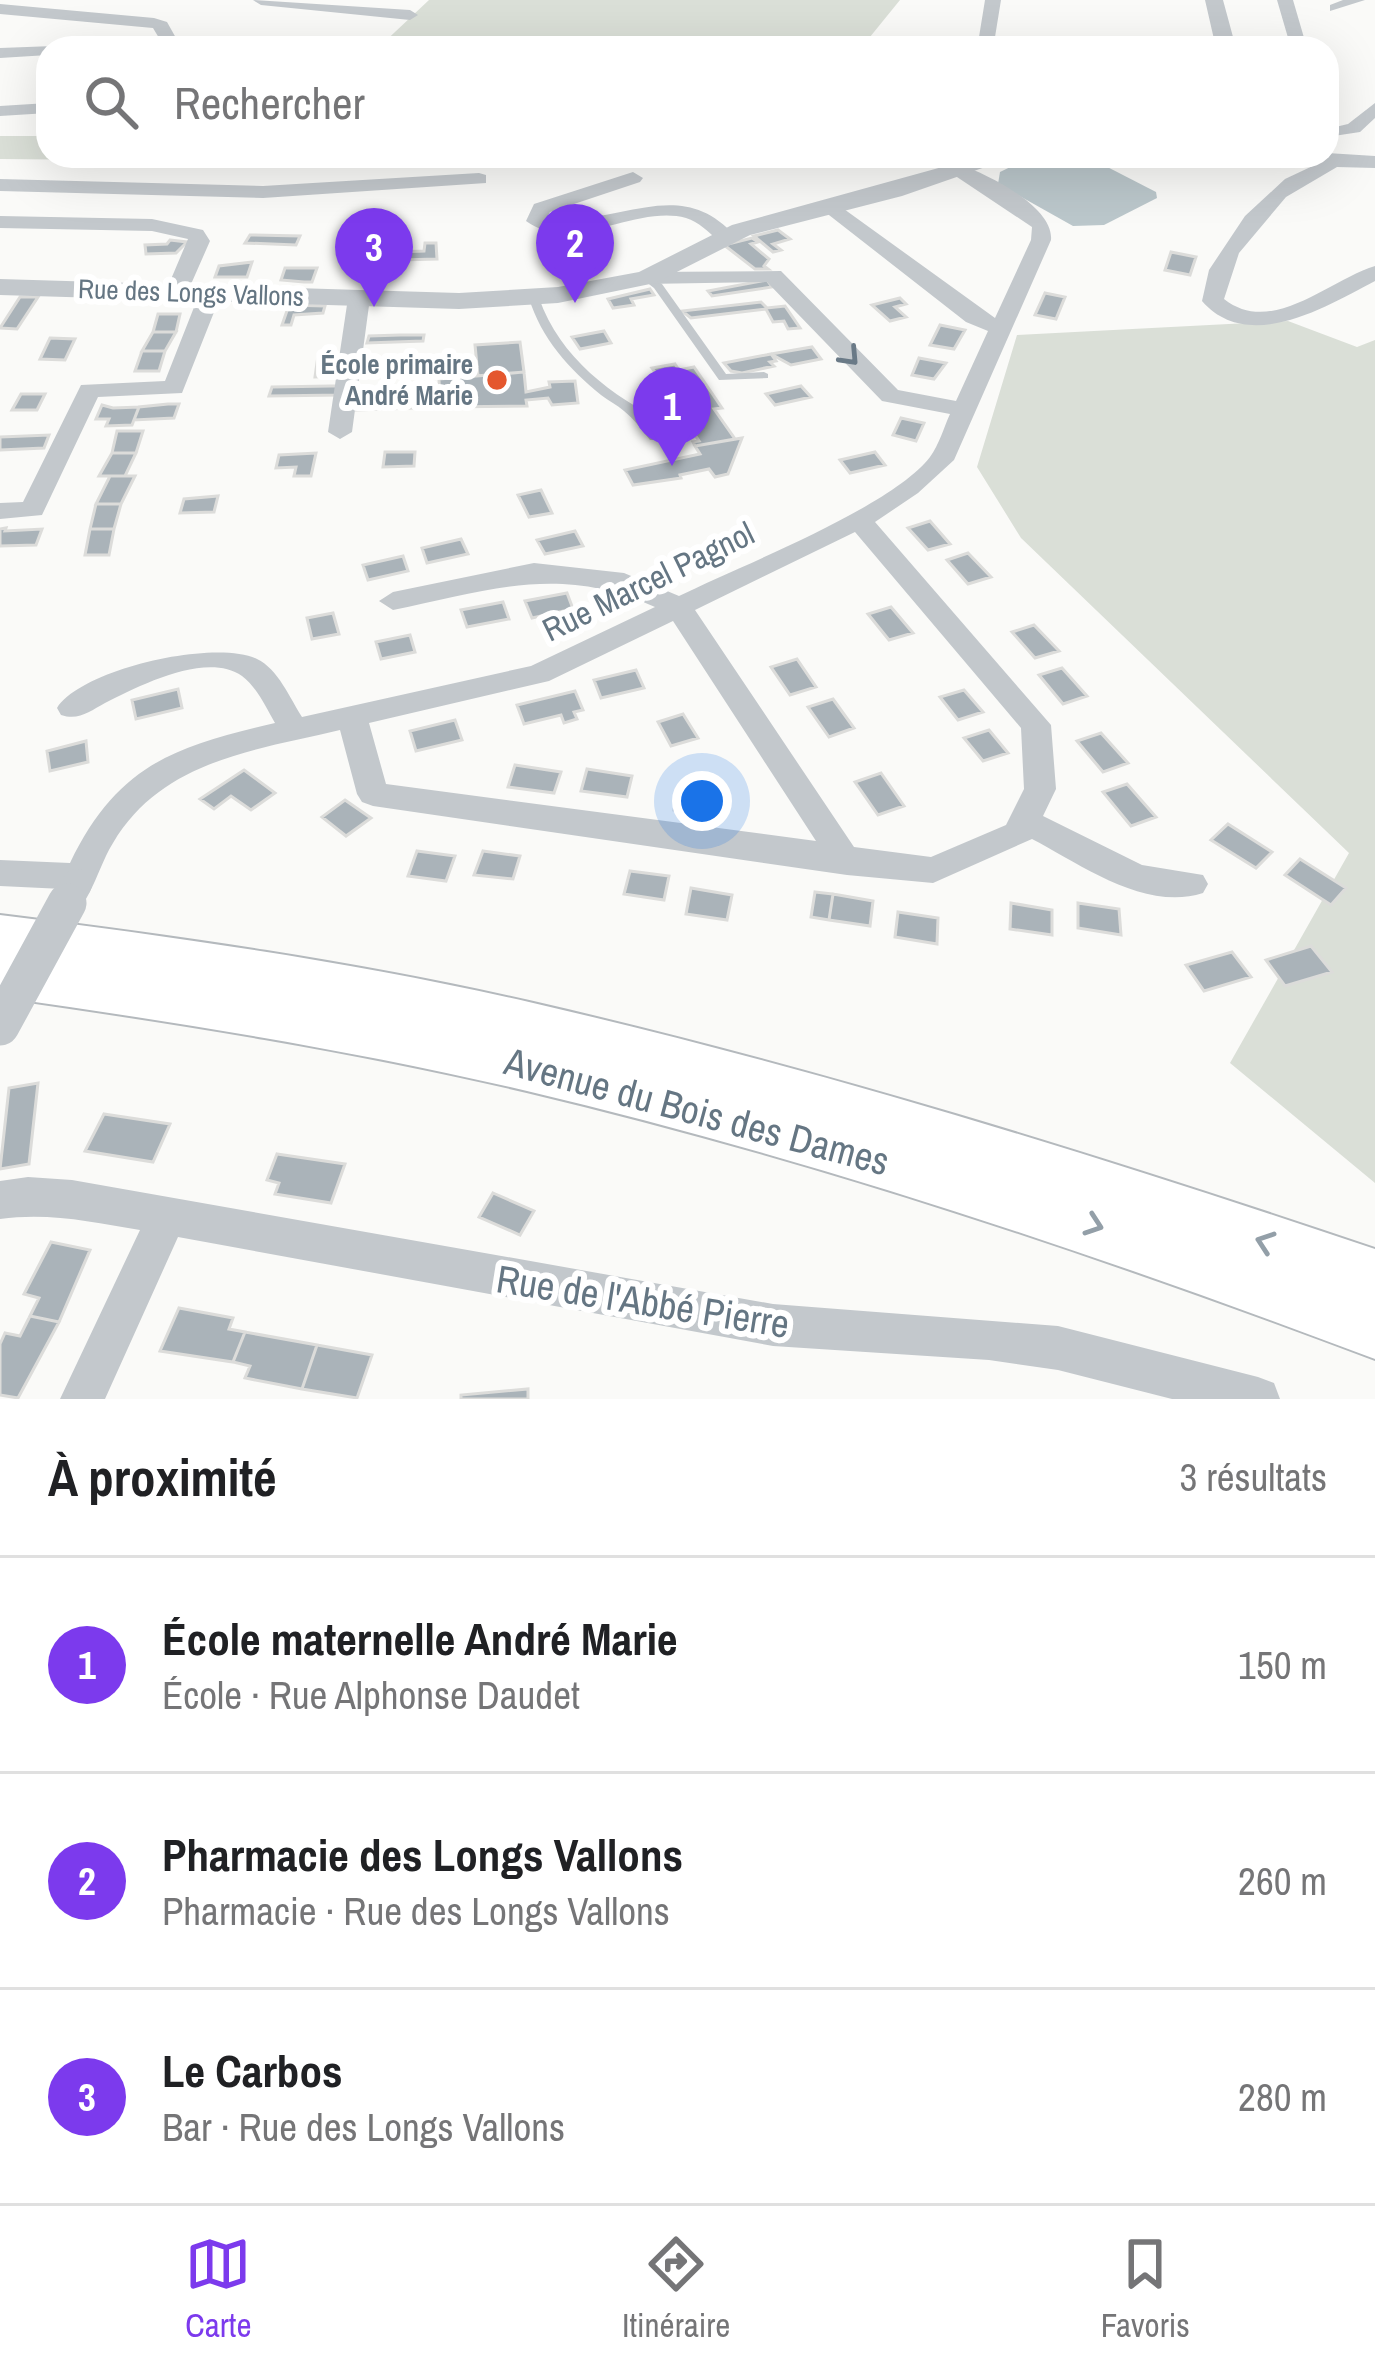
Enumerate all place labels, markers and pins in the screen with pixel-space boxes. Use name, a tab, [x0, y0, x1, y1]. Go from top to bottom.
pin: 2	[536, 204, 614, 303]
pin: 3	[335, 208, 413, 307]
place label: École primaire André Marie	[320, 346, 473, 413]
marker: École primaire André Marie	[484, 367, 510, 393]
pin: 1	[633, 367, 711, 466]

